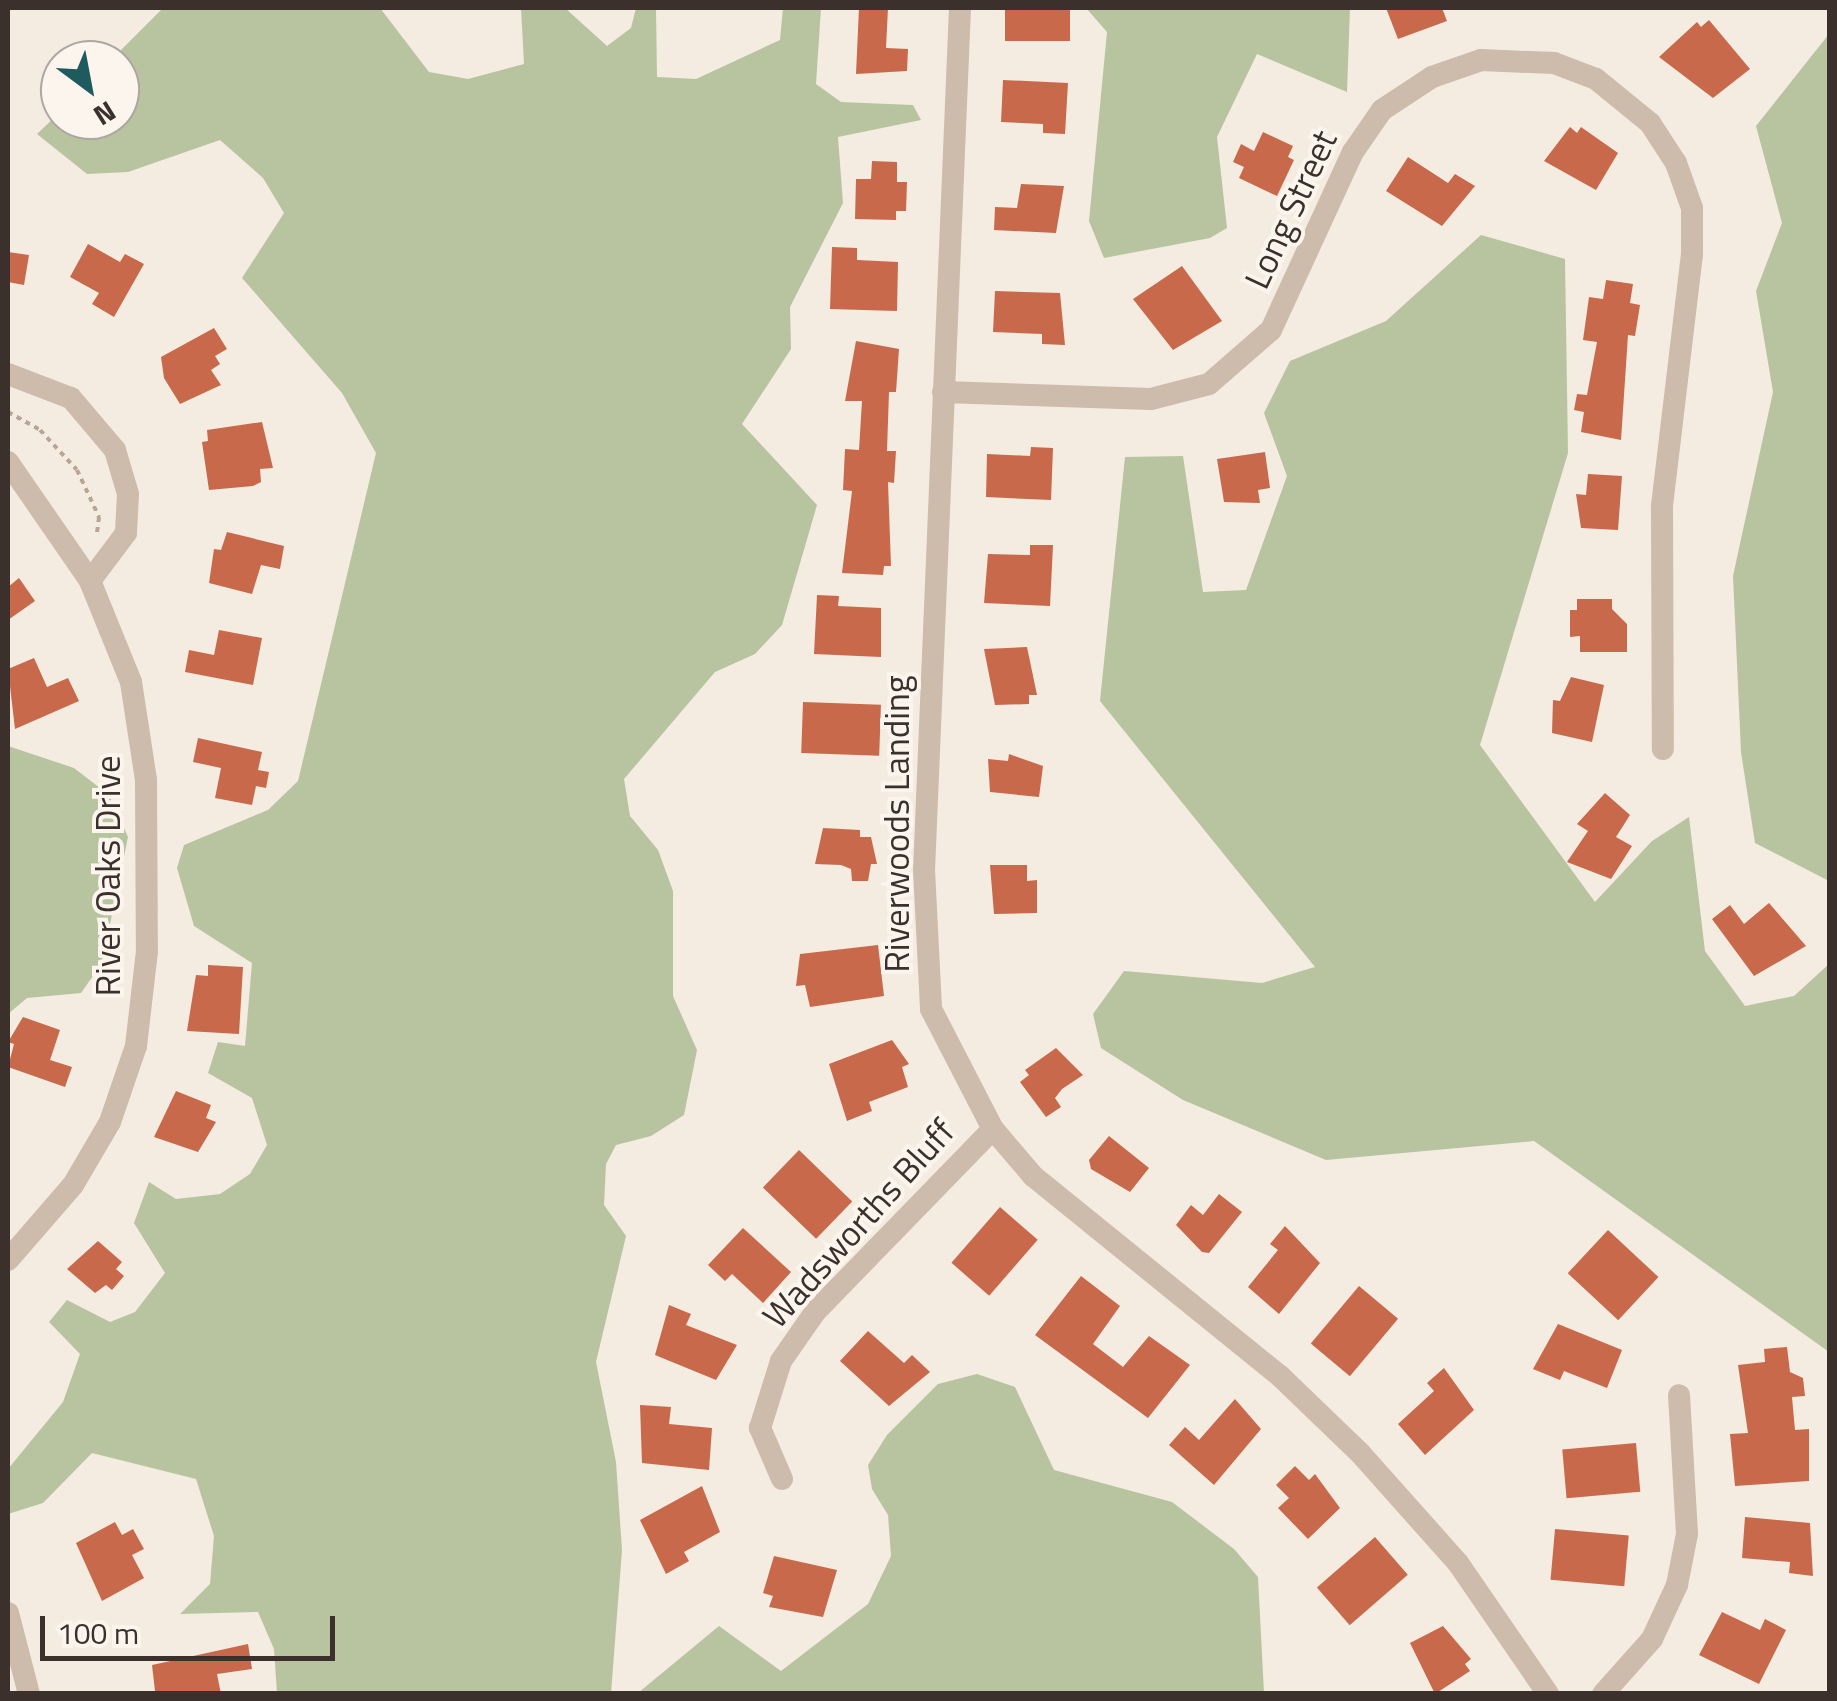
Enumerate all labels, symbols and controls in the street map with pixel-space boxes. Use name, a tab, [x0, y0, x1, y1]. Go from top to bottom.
north arrow	[40, 40, 140, 140]
text: N	[85, 91, 125, 138]
street label: Long Street	[1235, 123, 1345, 295]
street label: Riverwoods Landing	[875, 675, 917, 973]
street label: River Oaks Drive	[86, 755, 128, 997]
street label: Wadsworths Bluff	[753, 1110, 963, 1336]
scale bar	[45, 1596, 340, 1658]
text: 100 m	[57, 1610, 139, 1656]

